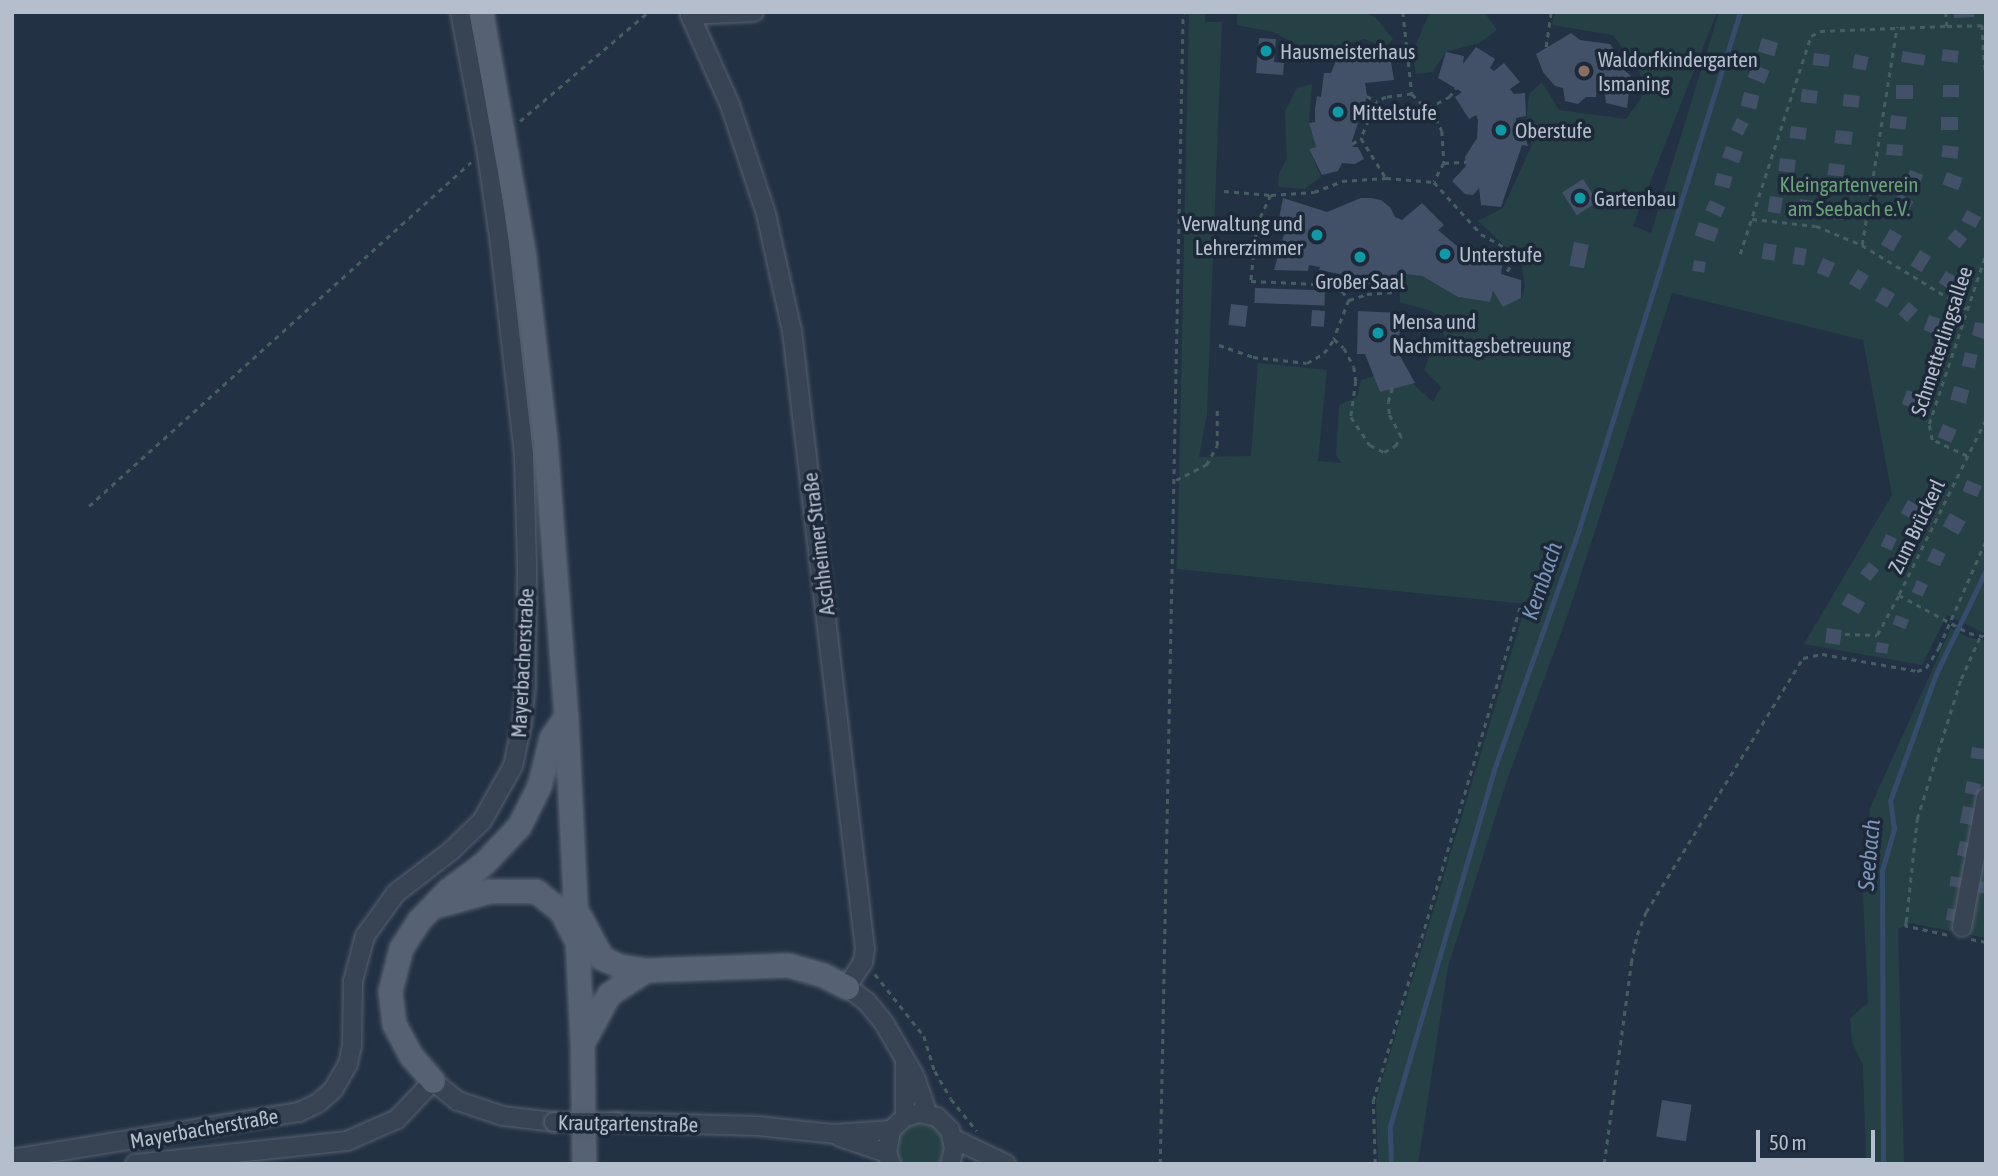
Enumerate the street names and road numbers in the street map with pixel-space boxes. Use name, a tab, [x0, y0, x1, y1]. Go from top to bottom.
street label: Schmetterlingsallee	[1905, 263, 1977, 419]
street label: Aschheimer Straße	[797, 471, 839, 617]
street label: Zum Brückerl	[1882, 475, 1950, 577]
street label: Mayerbacherstraße	[505, 588, 539, 738]
street label: Mayerbacherstraße	[128, 1103, 280, 1153]
street label: Krautgartenstraße	[558, 1109, 698, 1137]

